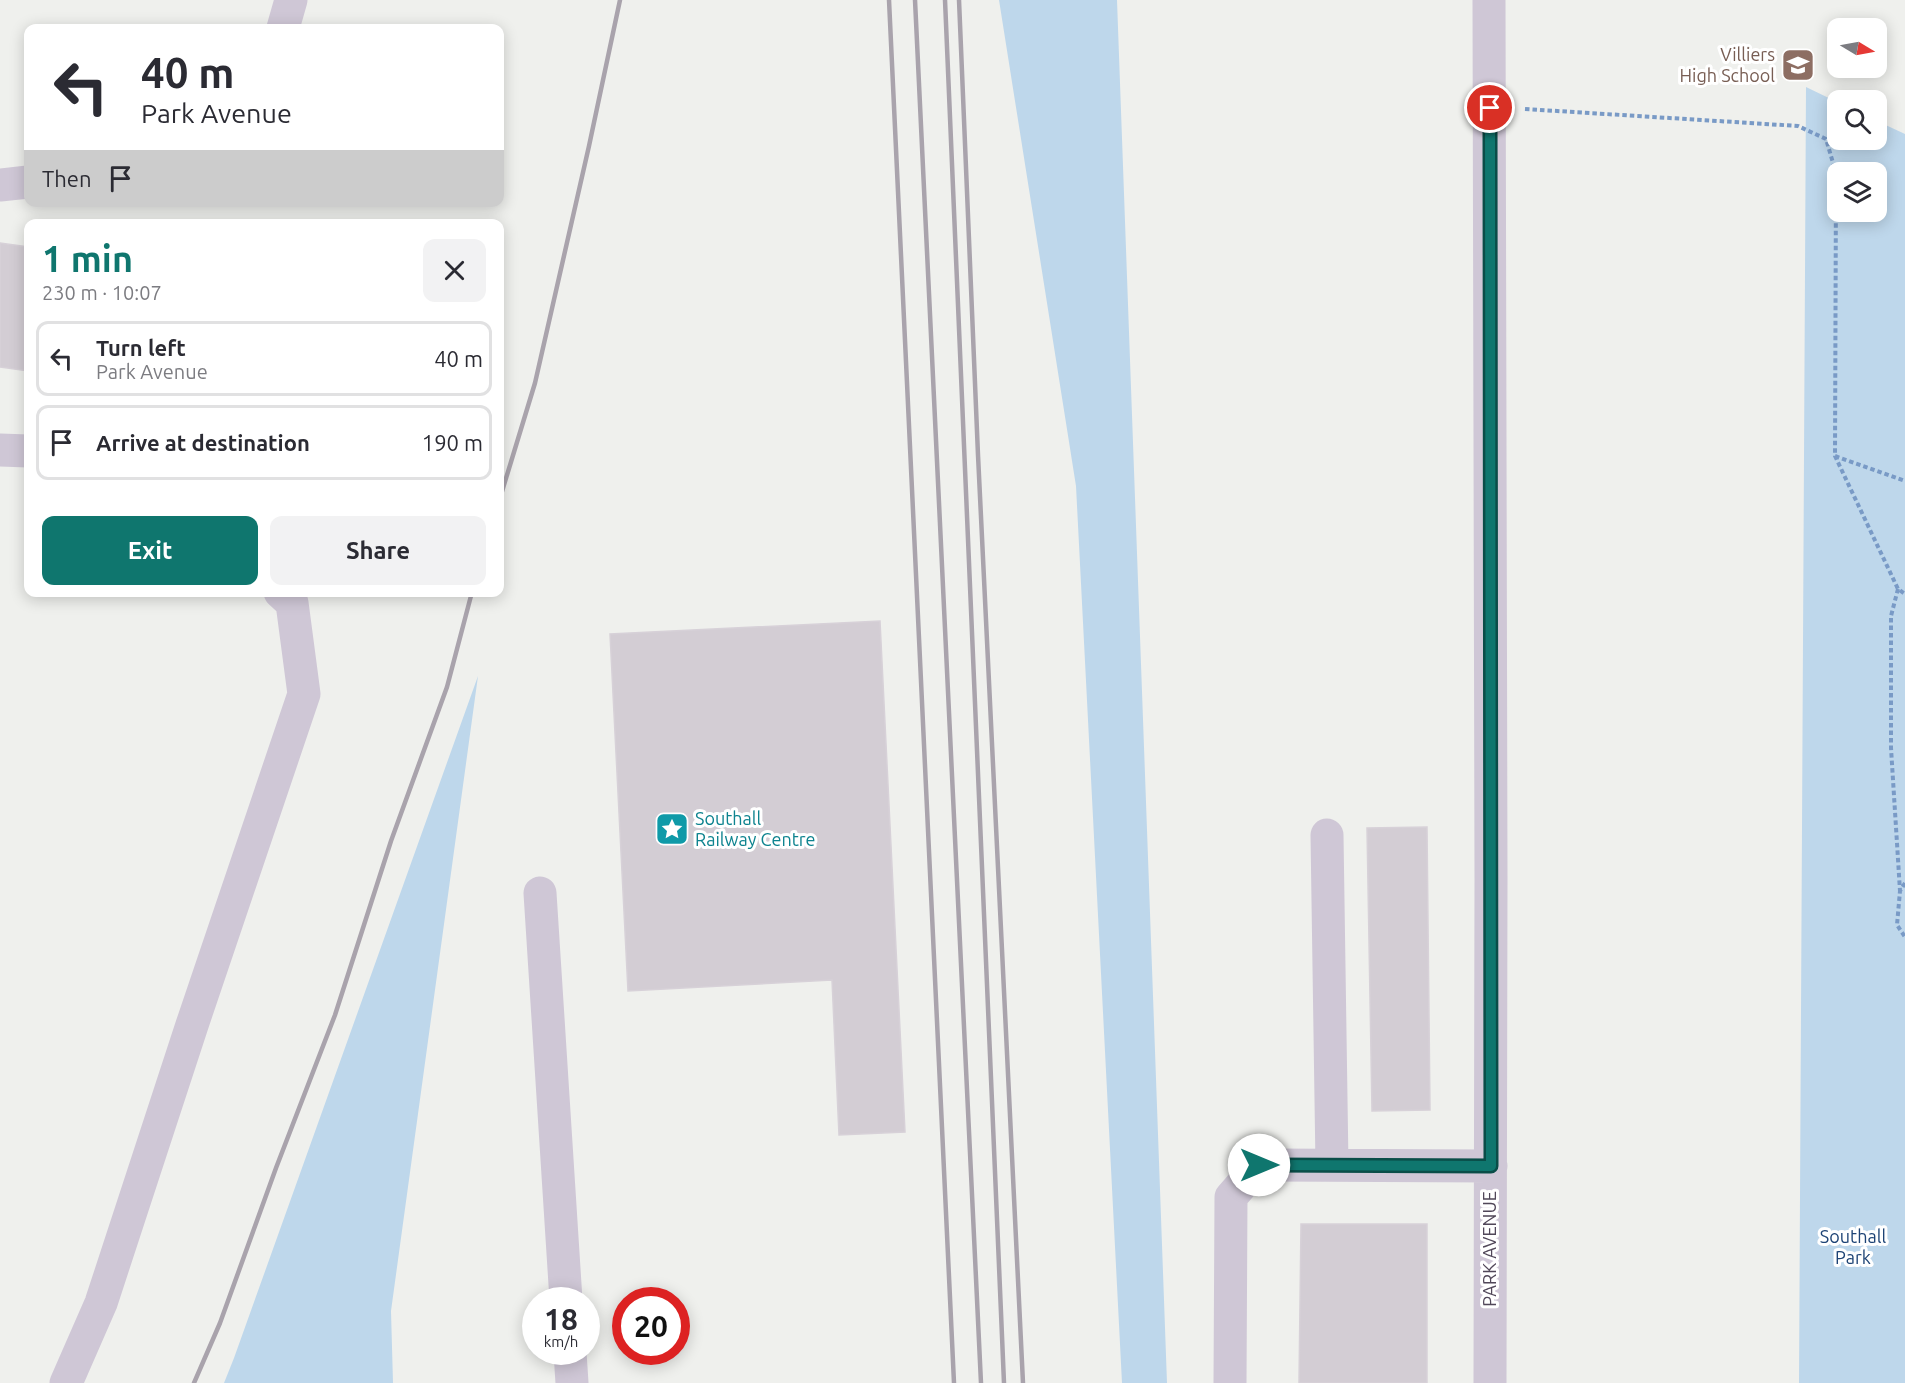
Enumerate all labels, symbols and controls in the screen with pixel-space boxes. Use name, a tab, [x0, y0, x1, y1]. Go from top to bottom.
north arrow	[1827, 18, 1887, 78]
map controls	[1827, 18, 1887, 222]
place label: Villiers High School	[1679, 44, 1775, 85]
school or university icon: Villiers High School	[1780, 47, 1816, 83]
icon: left	[42, 48, 120, 126]
text: 40 m	[141, 49, 235, 96]
pin	[1464, 82, 1515, 133]
button: search	[1827, 90, 1887, 150]
icon: arrive	[1473, 91, 1506, 124]
text: Park Avenue	[141, 98, 292, 128]
icon: arrive	[104, 162, 137, 195]
button: layers	[1827, 162, 1887, 222]
text: Then	[42, 166, 92, 191]
text: 1 min	[42, 238, 133, 279]
button: close	[423, 239, 486, 302]
text: 230 m · 10:07	[42, 281, 162, 304]
text: Turn left	[96, 335, 186, 360]
icon: left	[45, 342, 78, 375]
text: 40 m	[434, 346, 483, 371]
text: Park Avenue	[96, 360, 208, 383]
icon: arrive	[45, 426, 78, 459]
text: Arrive at destination	[96, 430, 310, 455]
text: 190 m	[422, 430, 483, 455]
button: Exit	[42, 516, 258, 585]
button: Share	[270, 516, 486, 585]
place label: Southall Railway Centre	[695, 808, 816, 849]
place icon: Southall Railway Centre	[654, 811, 690, 847]
position arrow	[1227, 1133, 1291, 1197]
street label: PARK AVENUE	[1479, 1191, 1499, 1307]
park label: Southall Park	[1820, 1226, 1886, 1267]
speed limit sign: 20	[612, 1287, 690, 1365]
text: 18	[544, 1302, 578, 1336]
text: km/h	[544, 1333, 578, 1350]

